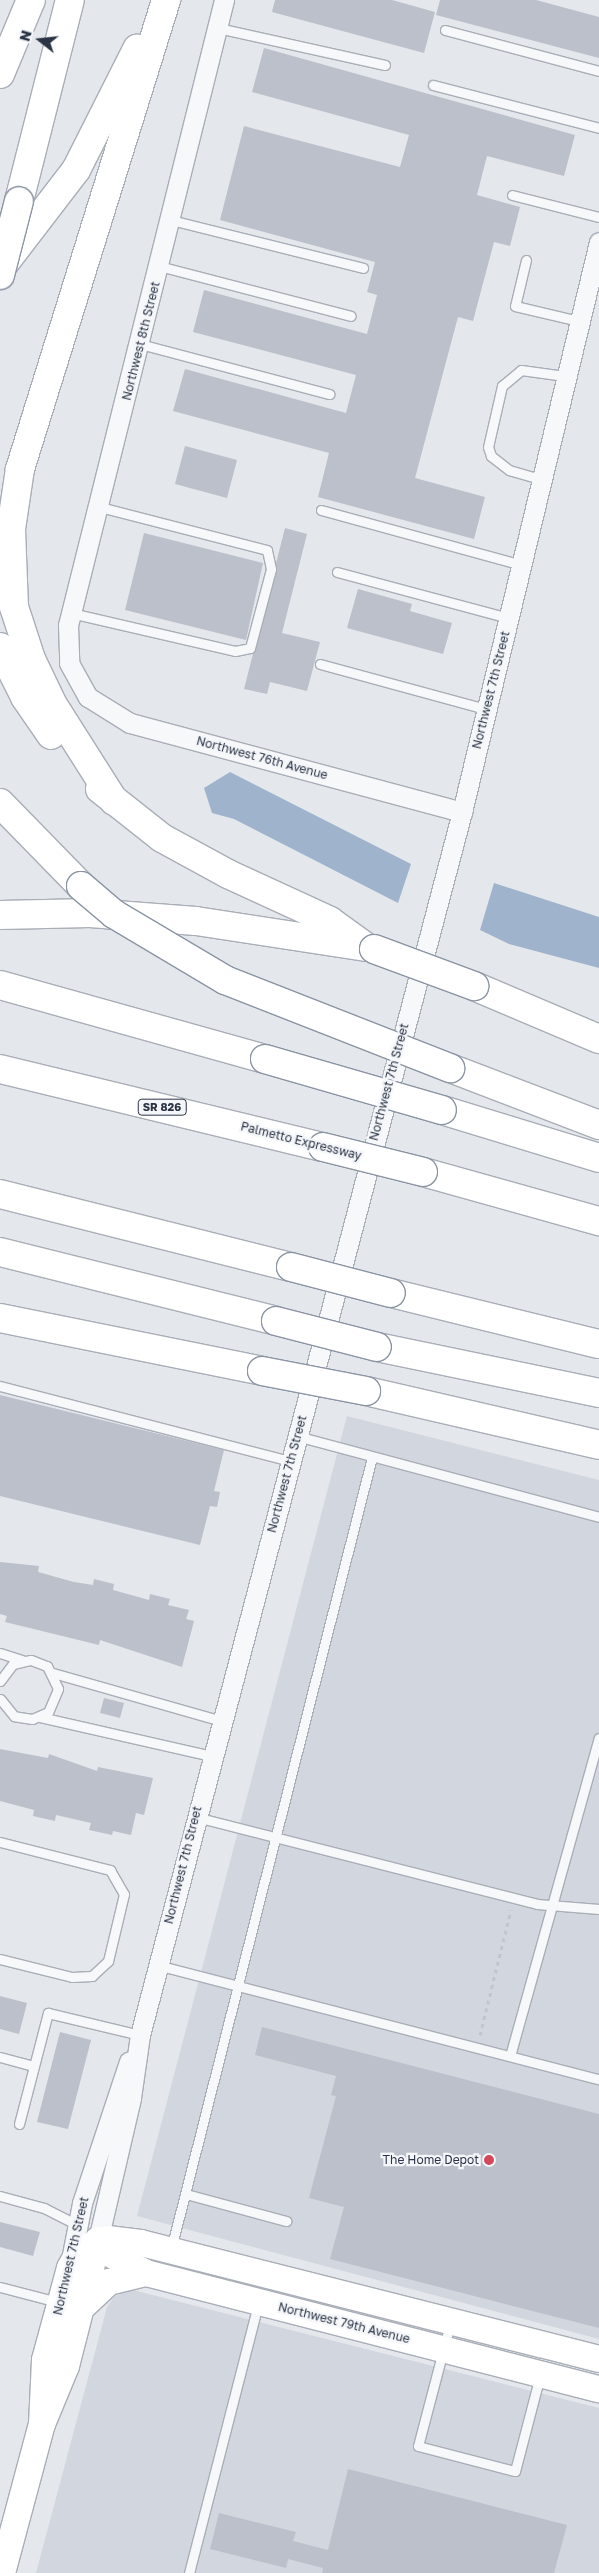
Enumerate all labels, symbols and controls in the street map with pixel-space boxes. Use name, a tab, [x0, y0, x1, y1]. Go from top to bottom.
north arrow	[15, 15, 65, 65]
text: N	[15, 28, 35, 43]
street label: Northwest 8th Street	[119, 280, 163, 402]
street label: Northwest 7th Street	[469, 630, 513, 750]
street label: Northwest 76th Avenue	[195, 734, 329, 782]
street label: Northwest 7th Street	[366, 1022, 412, 1142]
road number: SR 826	[137, 1098, 187, 1116]
street label: Palmetto Expressway	[239, 1119, 363, 1163]
street label: Northwest 7th Street	[264, 1414, 310, 1534]
street label: Northwest 7th Street	[161, 1805, 205, 1925]
place label: The Home Depot	[383, 2153, 479, 2167]
marker: The Home Depot	[483, 2154, 495, 2166]
street label: Northwest 7th Street	[50, 2195, 92, 2317]
street label: Northwest 79th Avenue	[277, 2300, 411, 2346]

